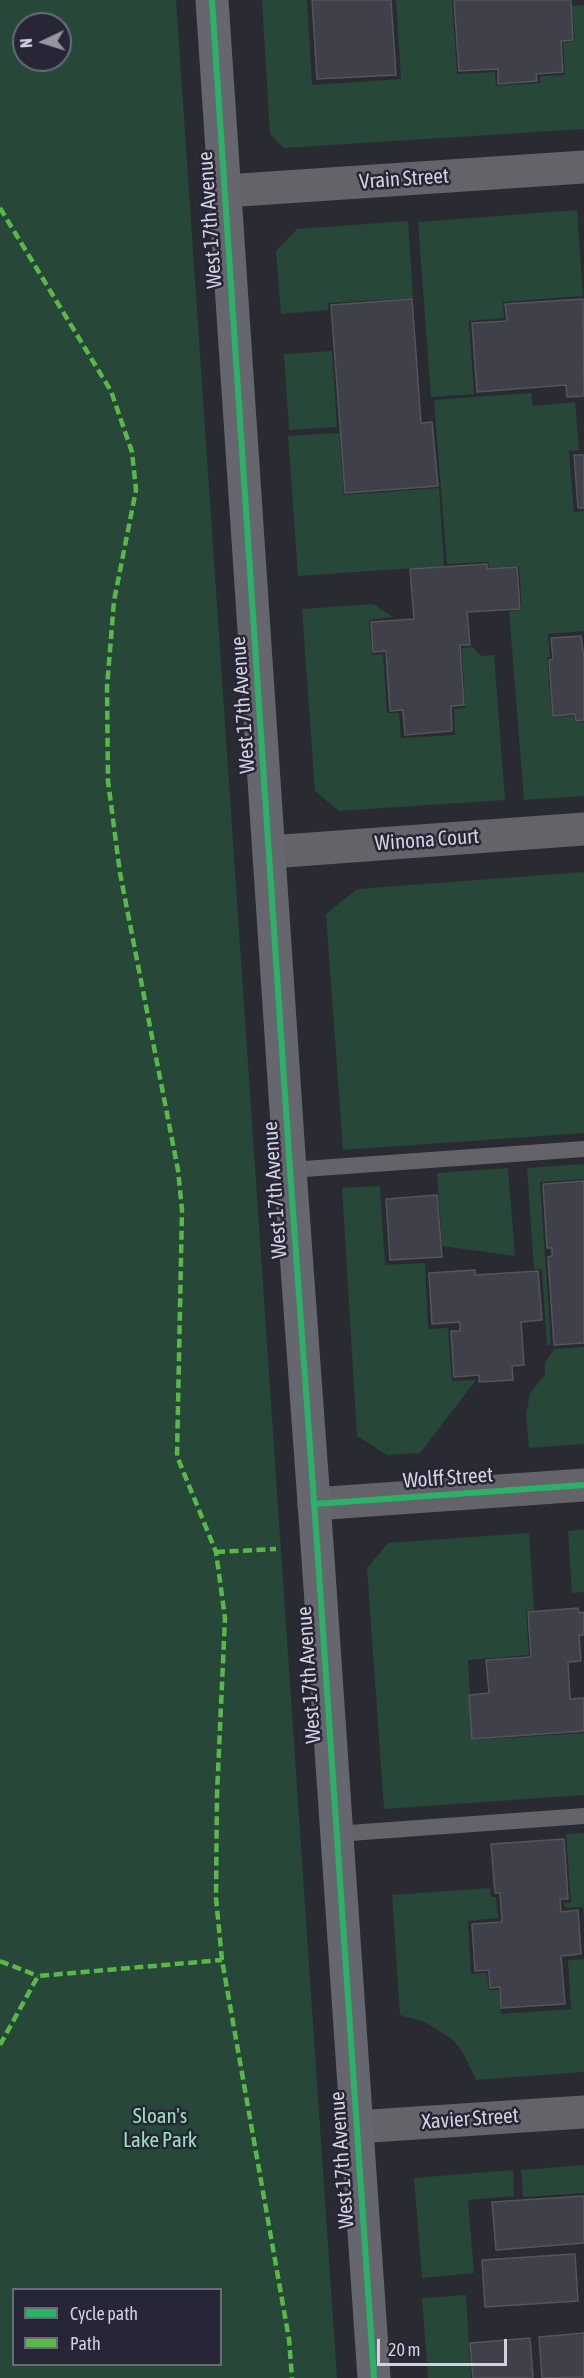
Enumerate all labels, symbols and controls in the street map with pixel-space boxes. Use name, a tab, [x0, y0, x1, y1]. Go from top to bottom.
north arrow	[12, 12, 72, 72]
text: N	[17, 38, 35, 48]
street label: West 17th Avenue	[193, 151, 227, 289]
street label: Vrain Street	[358, 163, 450, 195]
street label: West 17th Avenue	[226, 636, 260, 774]
street label: Winona Court	[374, 824, 480, 856]
street label: West 17th Avenue	[258, 1121, 292, 1259]
street label: Wolff Street	[402, 1462, 494, 1494]
street label: West 17th Avenue	[292, 1606, 326, 1744]
street label: West 17th Avenue	[325, 2091, 359, 2229]
park label: Sloan's Lake Park	[123, 2103, 197, 2153]
street label: Xavier Street	[421, 2103, 519, 2135]
legend	[12, 2288, 222, 2366]
text: Cycle path	[70, 2303, 138, 2324]
scale bar	[380, 2327, 510, 2365]
text: Path	[70, 2333, 101, 2354]
text: 20 m	[388, 2339, 420, 2360]

